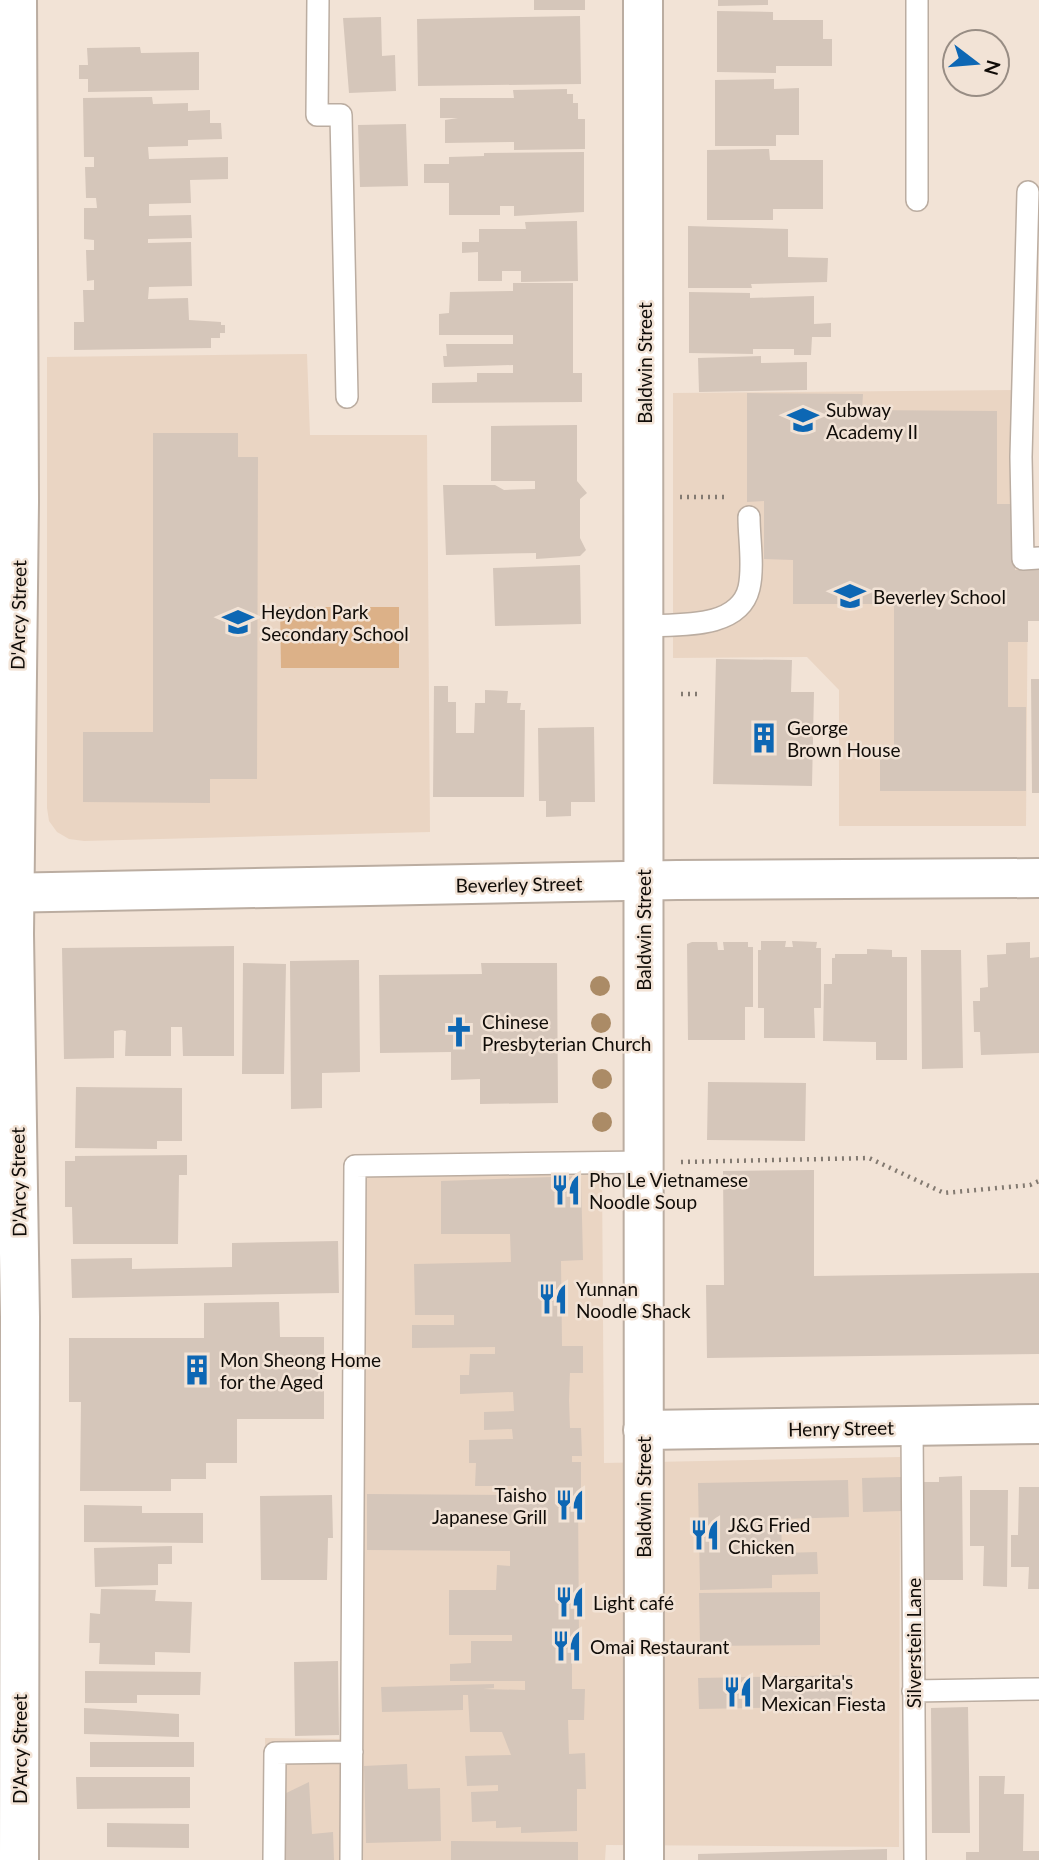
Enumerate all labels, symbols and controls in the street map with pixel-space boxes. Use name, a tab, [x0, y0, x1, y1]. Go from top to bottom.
north arrow	[941, 28, 1011, 98]
text: N	[980, 58, 1006, 78]
street label: Baldwin Street	[633, 302, 656, 424]
place label: Subway Academy II	[826, 398, 918, 443]
school or university icon: Subway Academy II	[786, 403, 820, 437]
street label: D'Arcy Street	[6, 560, 30, 670]
school or university icon: Beverley School	[833, 579, 867, 613]
place label: Beverley School	[873, 585, 1006, 608]
place label: Heydon Park Secondary School	[261, 600, 409, 645]
school or university icon: Heydon Park Secondary School	[221, 605, 255, 639]
place label: George Brown House	[787, 716, 900, 761]
building icon: George Brown House	[747, 721, 781, 755]
street label: Baldwin Street	[632, 869, 655, 991]
street label: Beverley Street	[455, 871, 583, 897]
place label: Chinese Presbyterian Church	[482, 1010, 651, 1055]
church icon: Chinese Presbyterian Church	[442, 1015, 476, 1049]
street label: D'Arcy Street	[6, 1127, 30, 1237]
place label: Pho Le Vietnamese Noodle Soup	[589, 1168, 748, 1213]
restaurant icon: Pho Le Vietnamese Noodle Soup	[549, 1173, 583, 1207]
place label: Yunnan Noodle Shack	[576, 1277, 691, 1322]
restaurant icon: Yunnan Noodle Shack	[536, 1282, 570, 1316]
place label: Mon Sheong Home for the Aged	[220, 1348, 381, 1393]
building icon: Mon Sheong Home for the Aged	[180, 1353, 214, 1387]
street label: Henry Street	[788, 1416, 894, 1440]
street label: Baldwin Street	[632, 1436, 655, 1558]
place label: Taisho Japanese Grill	[432, 1483, 547, 1528]
restaurant icon: Taisho Japanese Grill	[553, 1488, 587, 1522]
place label: J&G Fried Chicken	[728, 1513, 810, 1558]
restaurant icon: J&G Fried Chicken	[688, 1518, 722, 1552]
street label: Silverstein Lane	[902, 1578, 925, 1708]
restaurant icon: Light café	[553, 1585, 587, 1619]
place label: Light café	[593, 1591, 674, 1614]
restaurant icon: Omai Restaurant	[550, 1629, 584, 1663]
place label: Omai Restaurant	[590, 1635, 730, 1658]
place label: Margarita's Mexican Fiesta	[761, 1670, 886, 1715]
restaurant icon: Margarita's Mexican Fiesta	[721, 1675, 755, 1709]
street label: D'Arcy Street	[8, 1694, 31, 1804]

